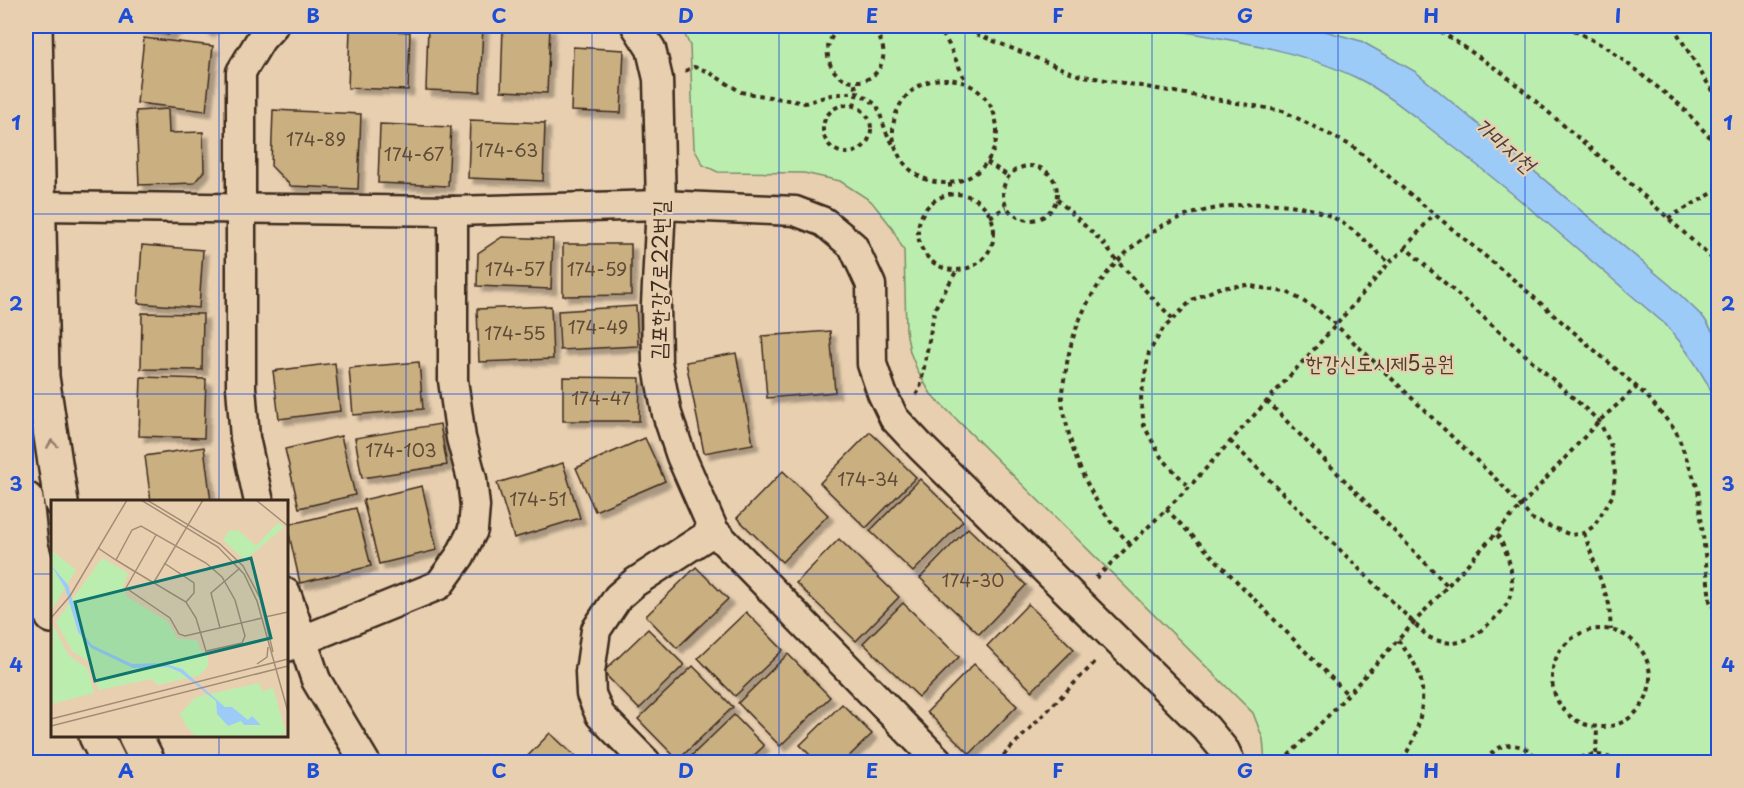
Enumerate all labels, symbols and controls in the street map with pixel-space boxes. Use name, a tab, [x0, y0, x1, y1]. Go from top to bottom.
text: A	[118, 0, 134, 30]
text: B	[306, 0, 320, 30]
text: C	[491, 0, 507, 30]
text: D	[678, 0, 694, 30]
text: E	[866, 0, 878, 30]
text: F	[1052, 0, 1064, 30]
text: G	[1237, 0, 1253, 30]
text: H	[1423, 0, 1439, 30]
text: I	[1615, 0, 1621, 30]
text: 1	[11, 107, 21, 137]
text: 1	[1723, 107, 1733, 137]
water label: 가마지천	[1468, 108, 1545, 181]
house number: 174-89	[286, 125, 346, 152]
house number: 174-63	[476, 136, 538, 163]
house number: 174-67	[384, 140, 444, 167]
street label: 김포한강7로22번길	[641, 200, 675, 360]
house number: 174-57	[485, 255, 545, 282]
house number: 174-59	[567, 255, 627, 282]
text: 2	[9, 288, 23, 318]
text: 2	[1721, 288, 1735, 318]
house number: 174-49	[568, 313, 628, 340]
house number: 174-55	[484, 319, 546, 346]
park label: 한강신도시제5공원	[1306, 346, 1454, 378]
house number: 174-47	[571, 384, 631, 411]
house number: 174-103	[365, 436, 437, 463]
one-way arrow	[46, 439, 58, 448]
house number: 174-34	[837, 465, 899, 492]
text: 3	[9, 468, 23, 498]
text: 3	[1721, 468, 1735, 498]
house number: 174-51	[509, 485, 567, 512]
inset map	[51, 500, 288, 737]
house number: 174-30	[942, 566, 1004, 593]
text: 4	[9, 649, 23, 679]
text: 4	[1721, 649, 1735, 679]
text: A	[118, 755, 134, 785]
text: B	[306, 755, 320, 785]
text: C	[491, 755, 507, 785]
text: D	[678, 755, 694, 785]
text: E	[866, 755, 878, 785]
text: F	[1052, 755, 1064, 785]
text: G	[1237, 755, 1253, 785]
text: H	[1423, 755, 1439, 785]
text: I	[1615, 755, 1621, 785]

